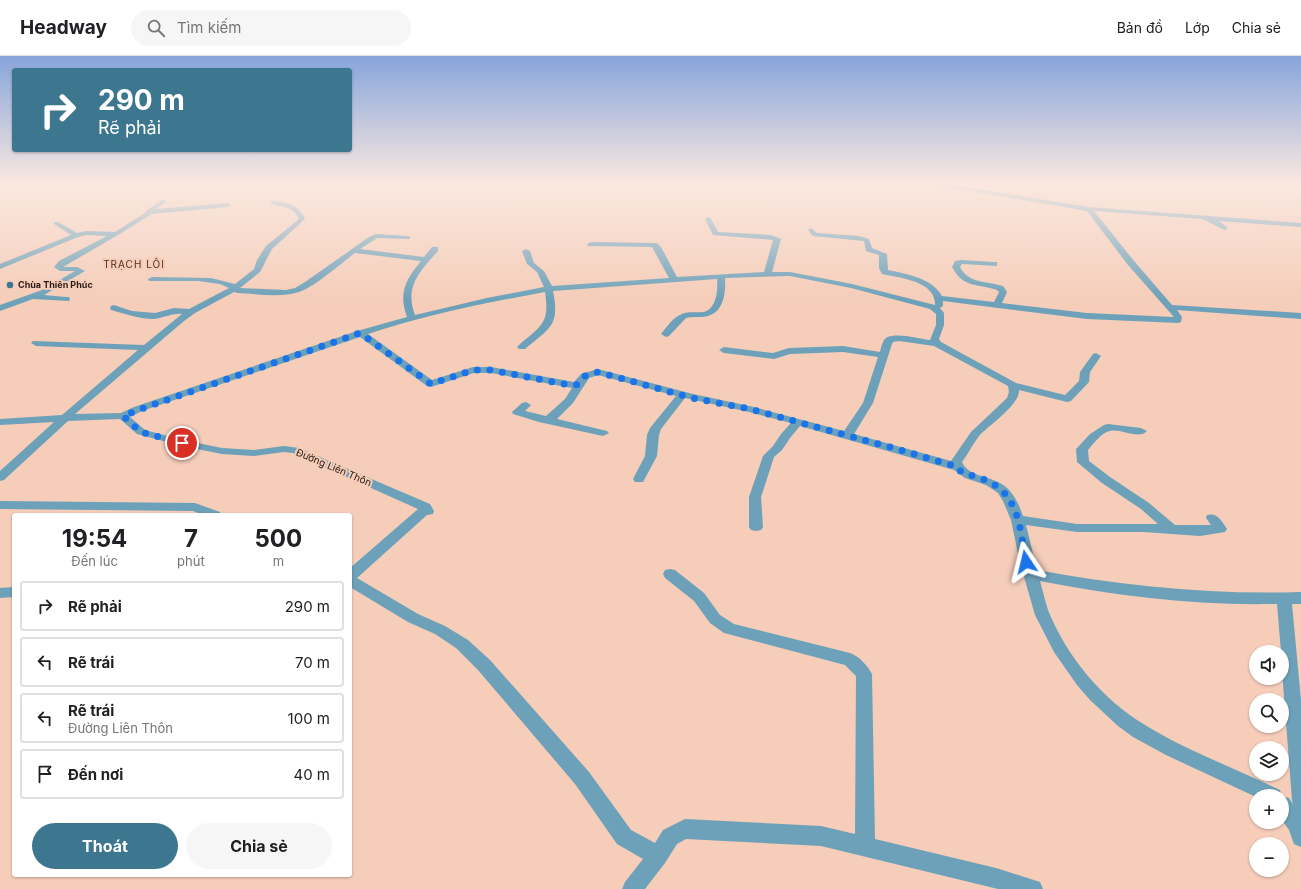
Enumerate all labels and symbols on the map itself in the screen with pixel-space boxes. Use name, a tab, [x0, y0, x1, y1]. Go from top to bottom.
district label: TRẠCH LÔI	[103, 258, 165, 271]
place label: Chùa Thiên Phúc	[18, 279, 93, 290]
marker: Chùa Thiên Phúc	[5, 280, 15, 290]
pin	[165, 426, 199, 460]
street label: Đường Liên Thôn	[294, 446, 374, 488]
position arrow	[1005, 541, 1047, 583]

